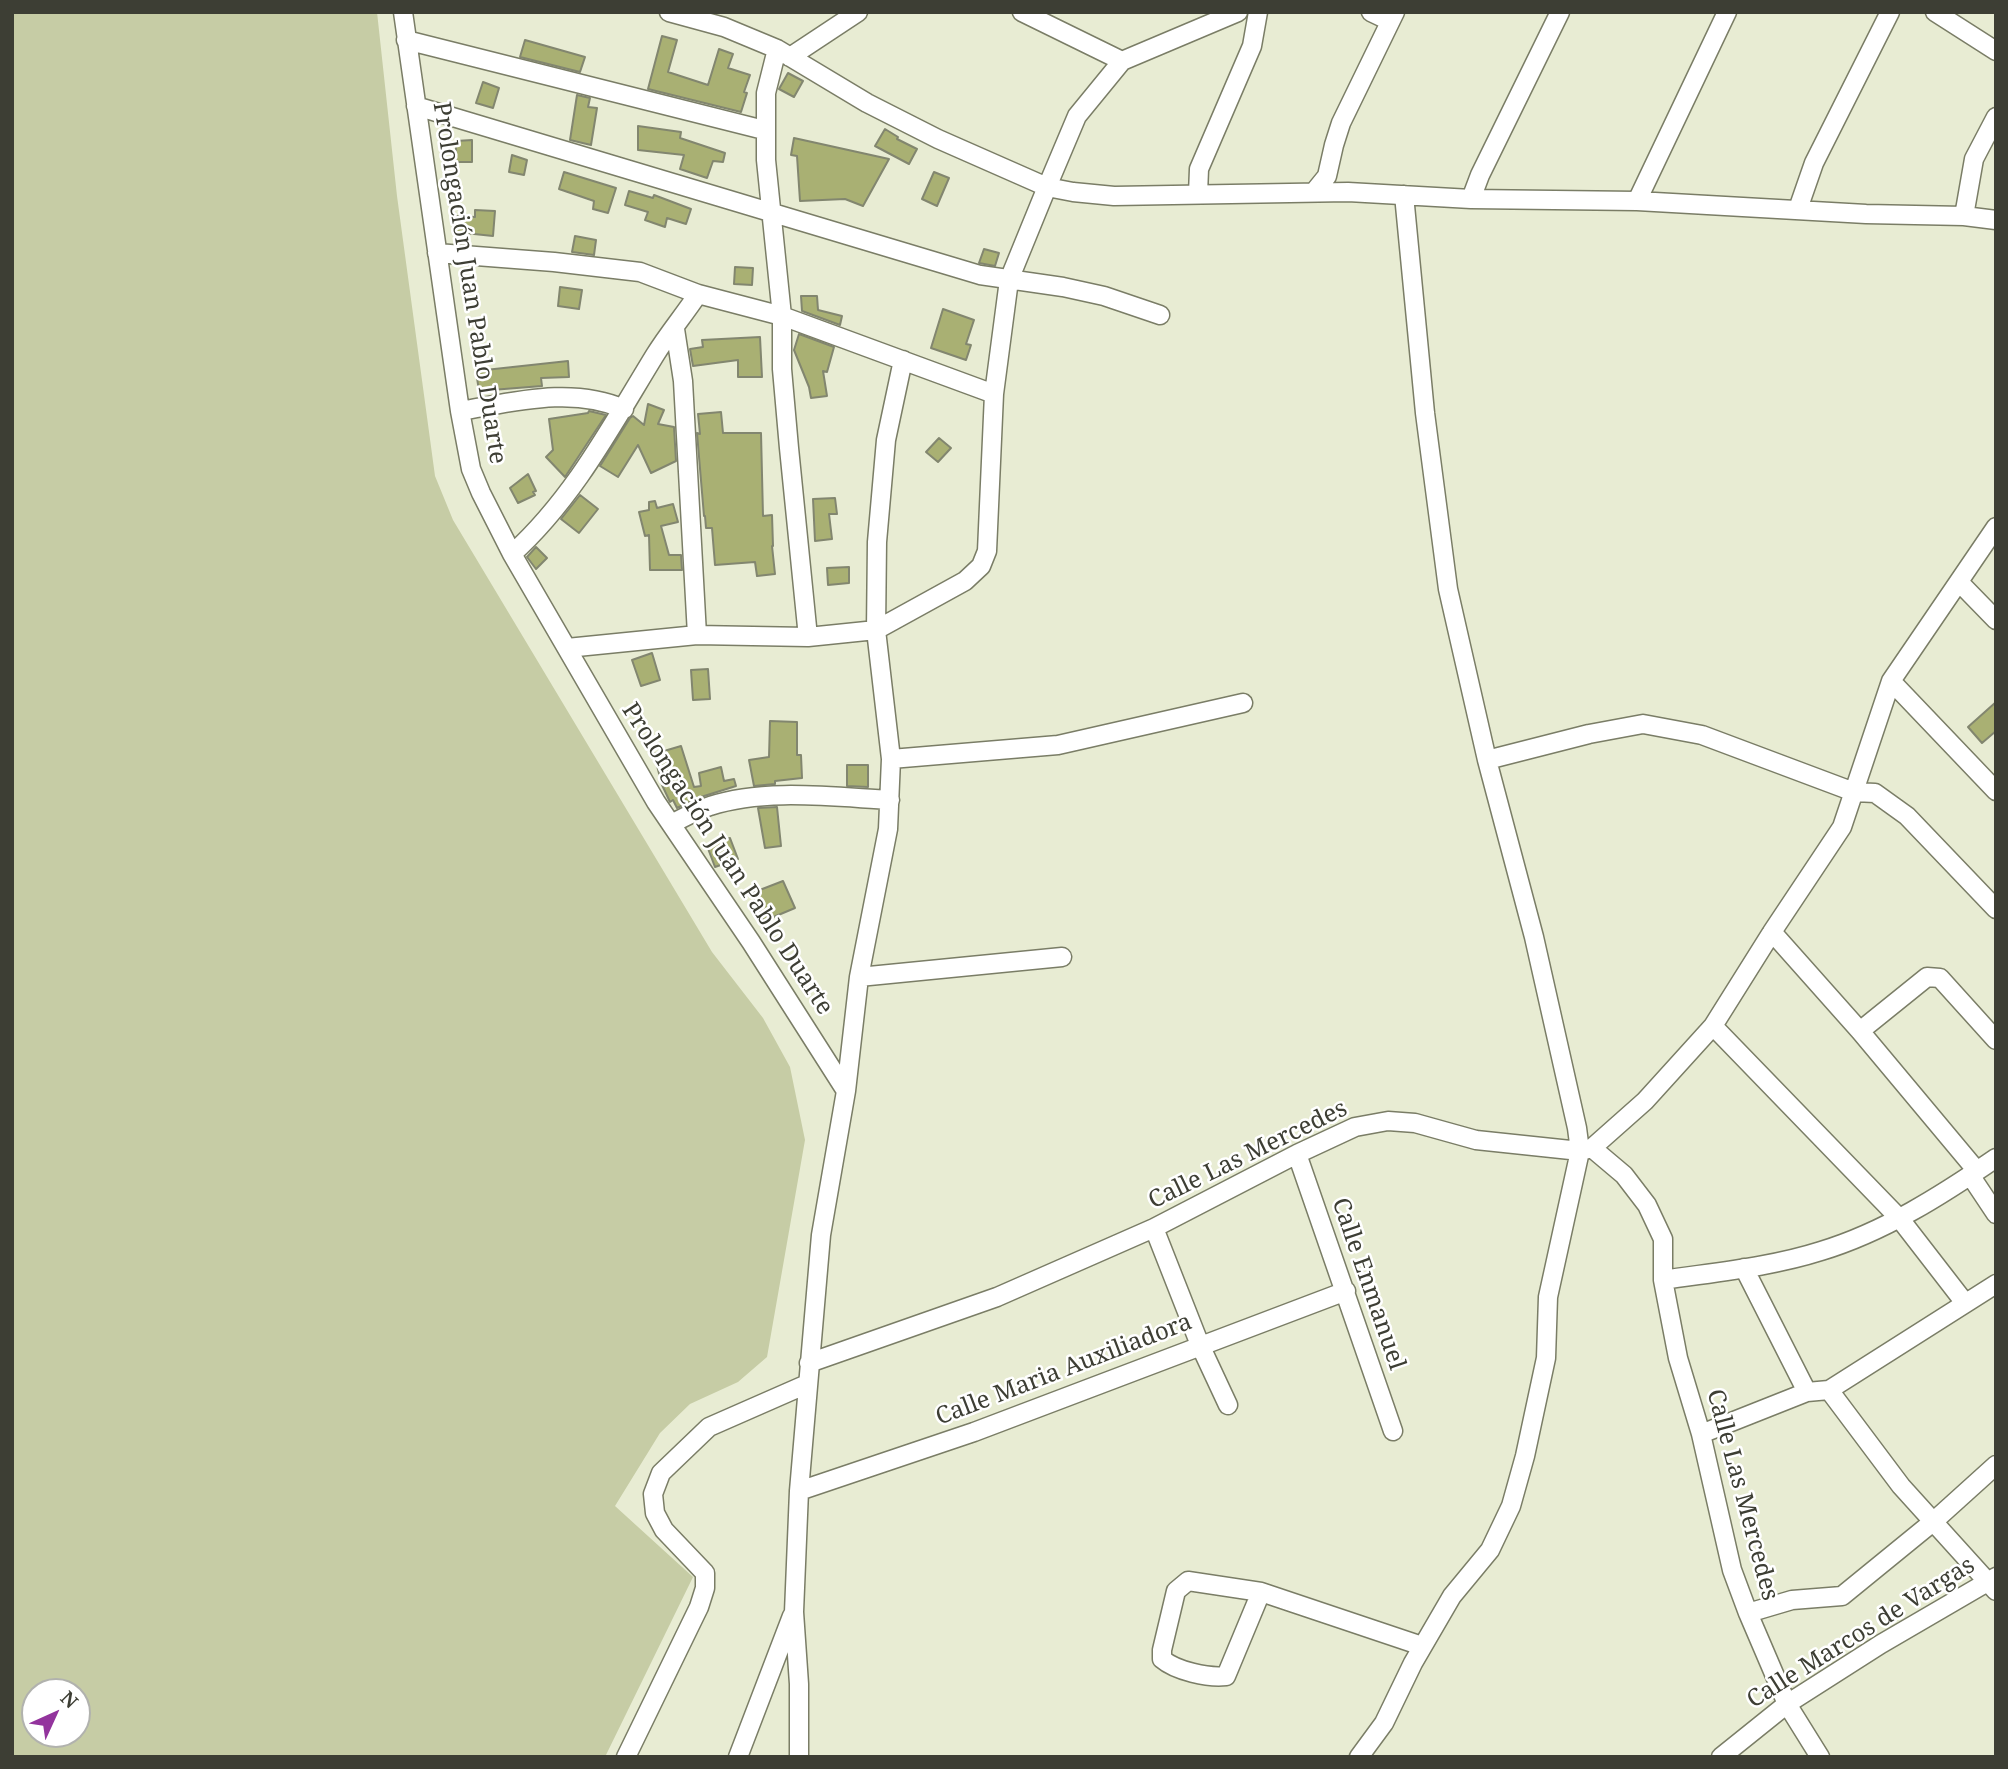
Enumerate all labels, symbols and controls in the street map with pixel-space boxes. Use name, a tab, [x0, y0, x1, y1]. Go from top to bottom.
street label: Prolongación Juan Pablo Duarte	[426, 100, 512, 466]
street label: Prolongación Juan Pablo Duarte	[615, 698, 839, 1020]
street label: Calle Las Mercedes	[1144, 1094, 1352, 1216]
street label: Calle Enmanuel	[1325, 1194, 1411, 1374]
street label: Calle Maria Auxiliadora	[932, 1308, 1196, 1432]
street label: Calle Las Mercedes	[1700, 1386, 1784, 1604]
street label: Calle Marcos de Vargas	[1742, 1551, 1980, 1715]
north arrow	[21, 1678, 91, 1748]
text: N	[55, 1685, 84, 1714]

